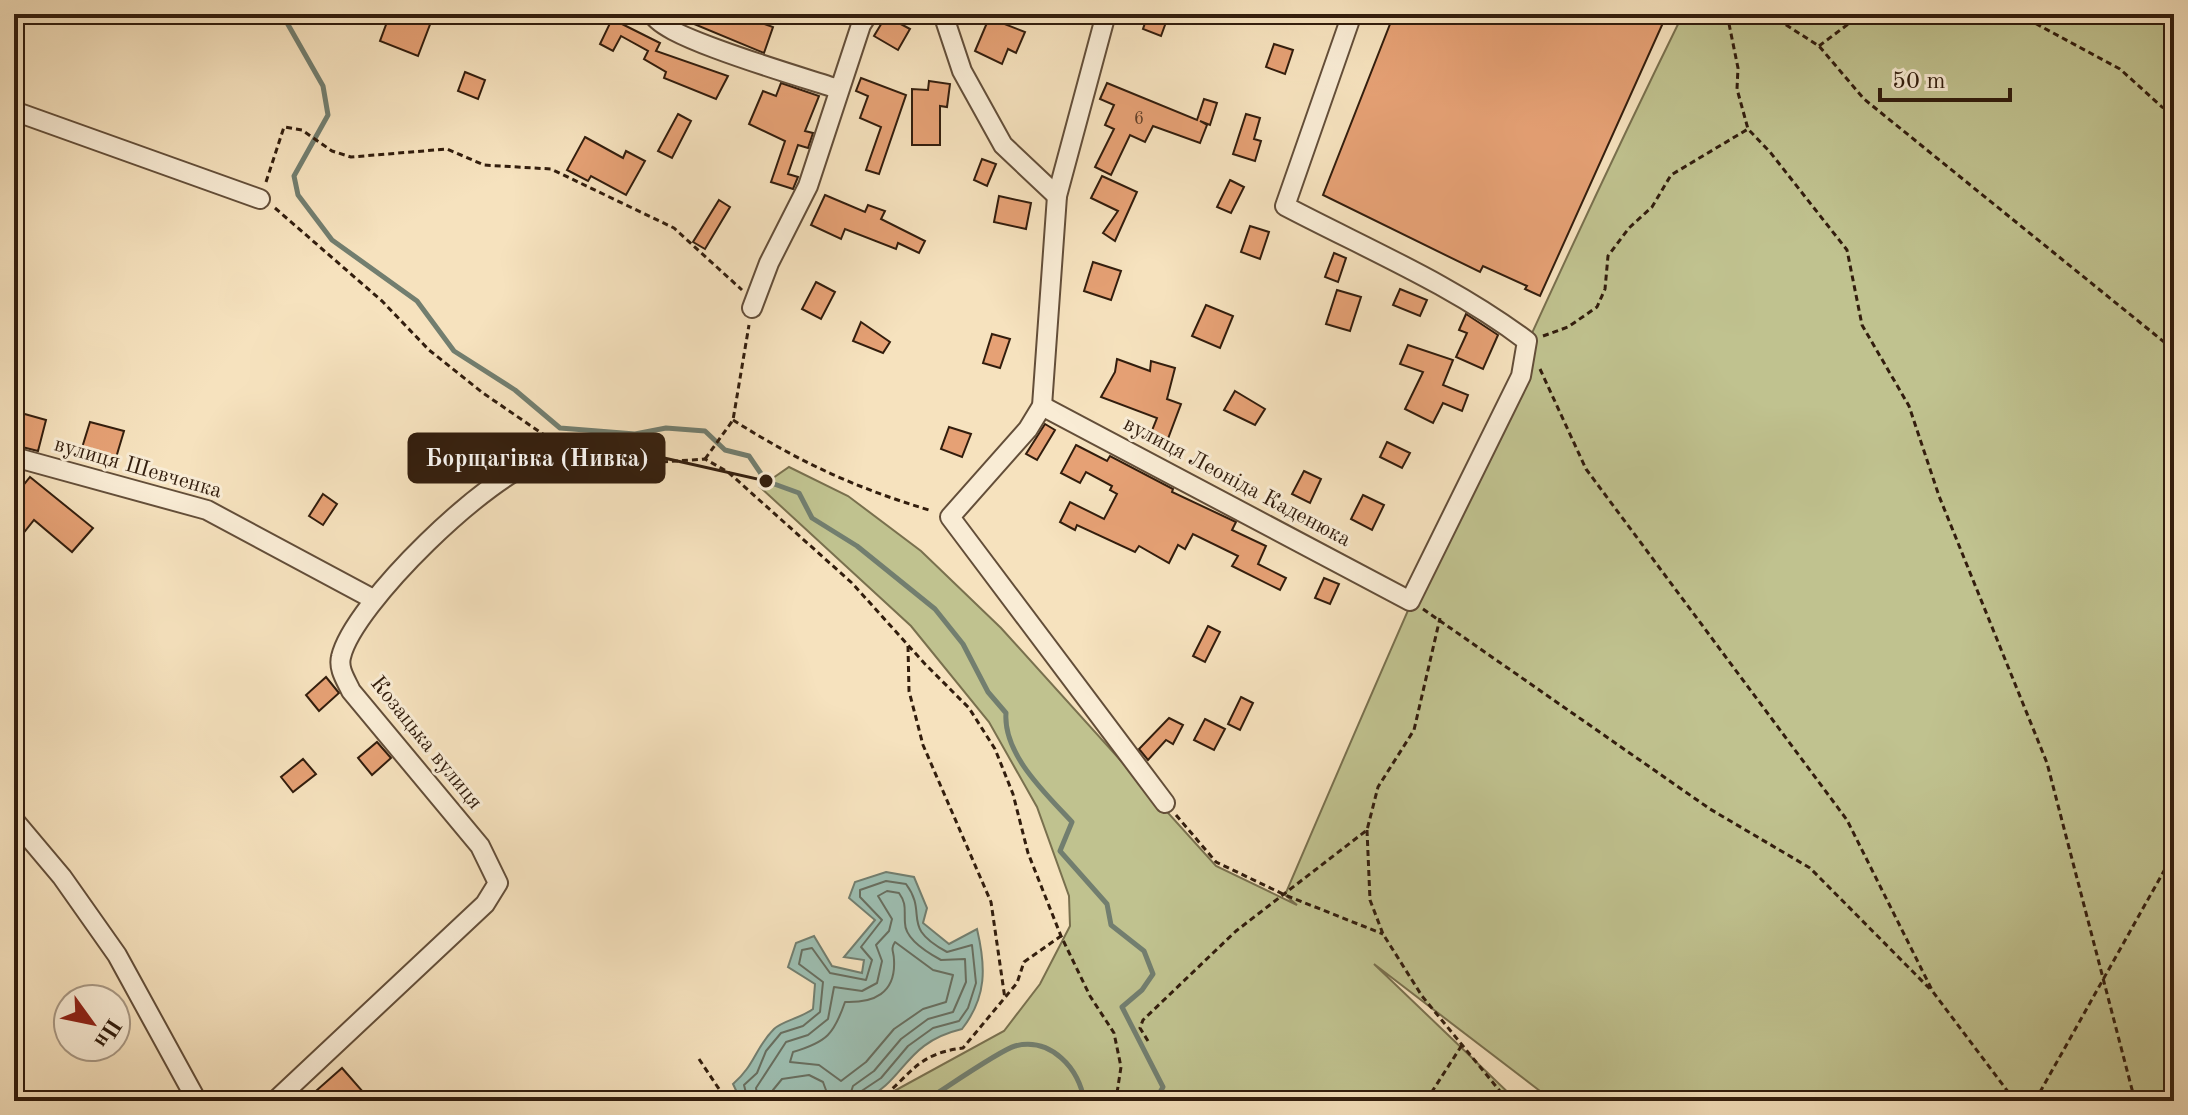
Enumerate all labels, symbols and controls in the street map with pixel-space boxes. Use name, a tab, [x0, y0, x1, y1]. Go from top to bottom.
scale bar	[1880, 52, 2010, 102]
text: 50 m	[1892, 70, 1946, 94]
house number: 6	[1134, 110, 1144, 128]
street label: вулиця Леоніда Каденюка	[1120, 413, 1354, 551]
street label: вулиця Шевченка	[52, 434, 225, 503]
callout: Борщагівка (Нивка)	[409, 434, 664, 482]
text: Борщагівка (Нивка)	[425, 447, 649, 472]
street label: Козацька вулиця	[366, 672, 486, 814]
north arrow	[52, 983, 132, 1063]
text: Пн	[90, 1014, 125, 1052]

